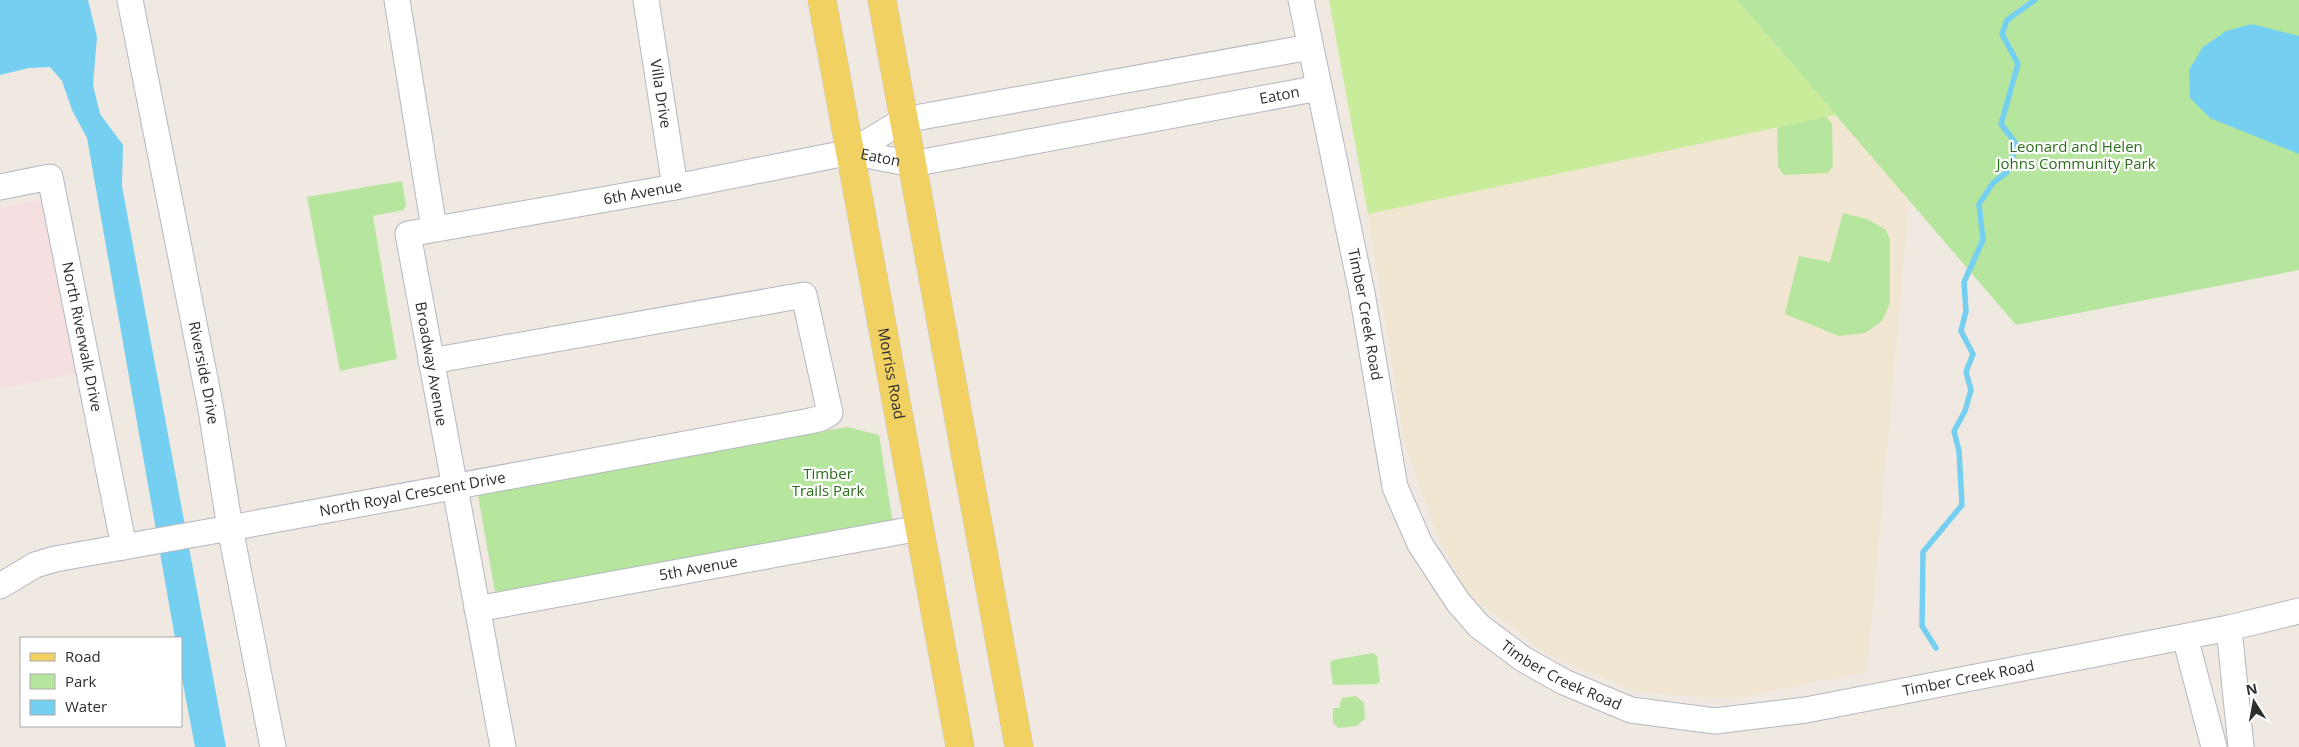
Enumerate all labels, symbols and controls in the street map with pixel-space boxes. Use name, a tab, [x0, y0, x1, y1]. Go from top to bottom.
street label: Villa Drive	[646, 58, 677, 130]
street label: Eaton	[1258, 81, 1301, 108]
park label: Leonard and Helen Johns Community Park	[1994, 136, 2156, 173]
street label: Eaton	[859, 143, 902, 171]
street label: 6th Avenue	[602, 175, 683, 208]
street label: Timber Creek Road	[1344, 247, 1388, 382]
street label: North Riverwalk Drive	[58, 260, 108, 413]
street label: Broadway Avenue	[411, 300, 453, 428]
street label: Riverside Drive	[185, 319, 224, 426]
street label: Morriss Road	[874, 326, 910, 421]
park label: Timber Trails Park	[792, 463, 864, 500]
street label: North Royal Crescent Drive	[318, 466, 507, 520]
street label: 5th Avenue	[657, 551, 739, 585]
street label: Timber Creek Road	[1497, 635, 1625, 714]
legend	[20, 637, 182, 727]
text: Road	[65, 646, 101, 666]
street label: Timber Creek Road	[1901, 655, 2036, 700]
text: Park	[65, 671, 96, 691]
north arrow	[2229, 677, 2279, 727]
text: N	[2244, 678, 2259, 699]
text: Water	[65, 696, 107, 716]

